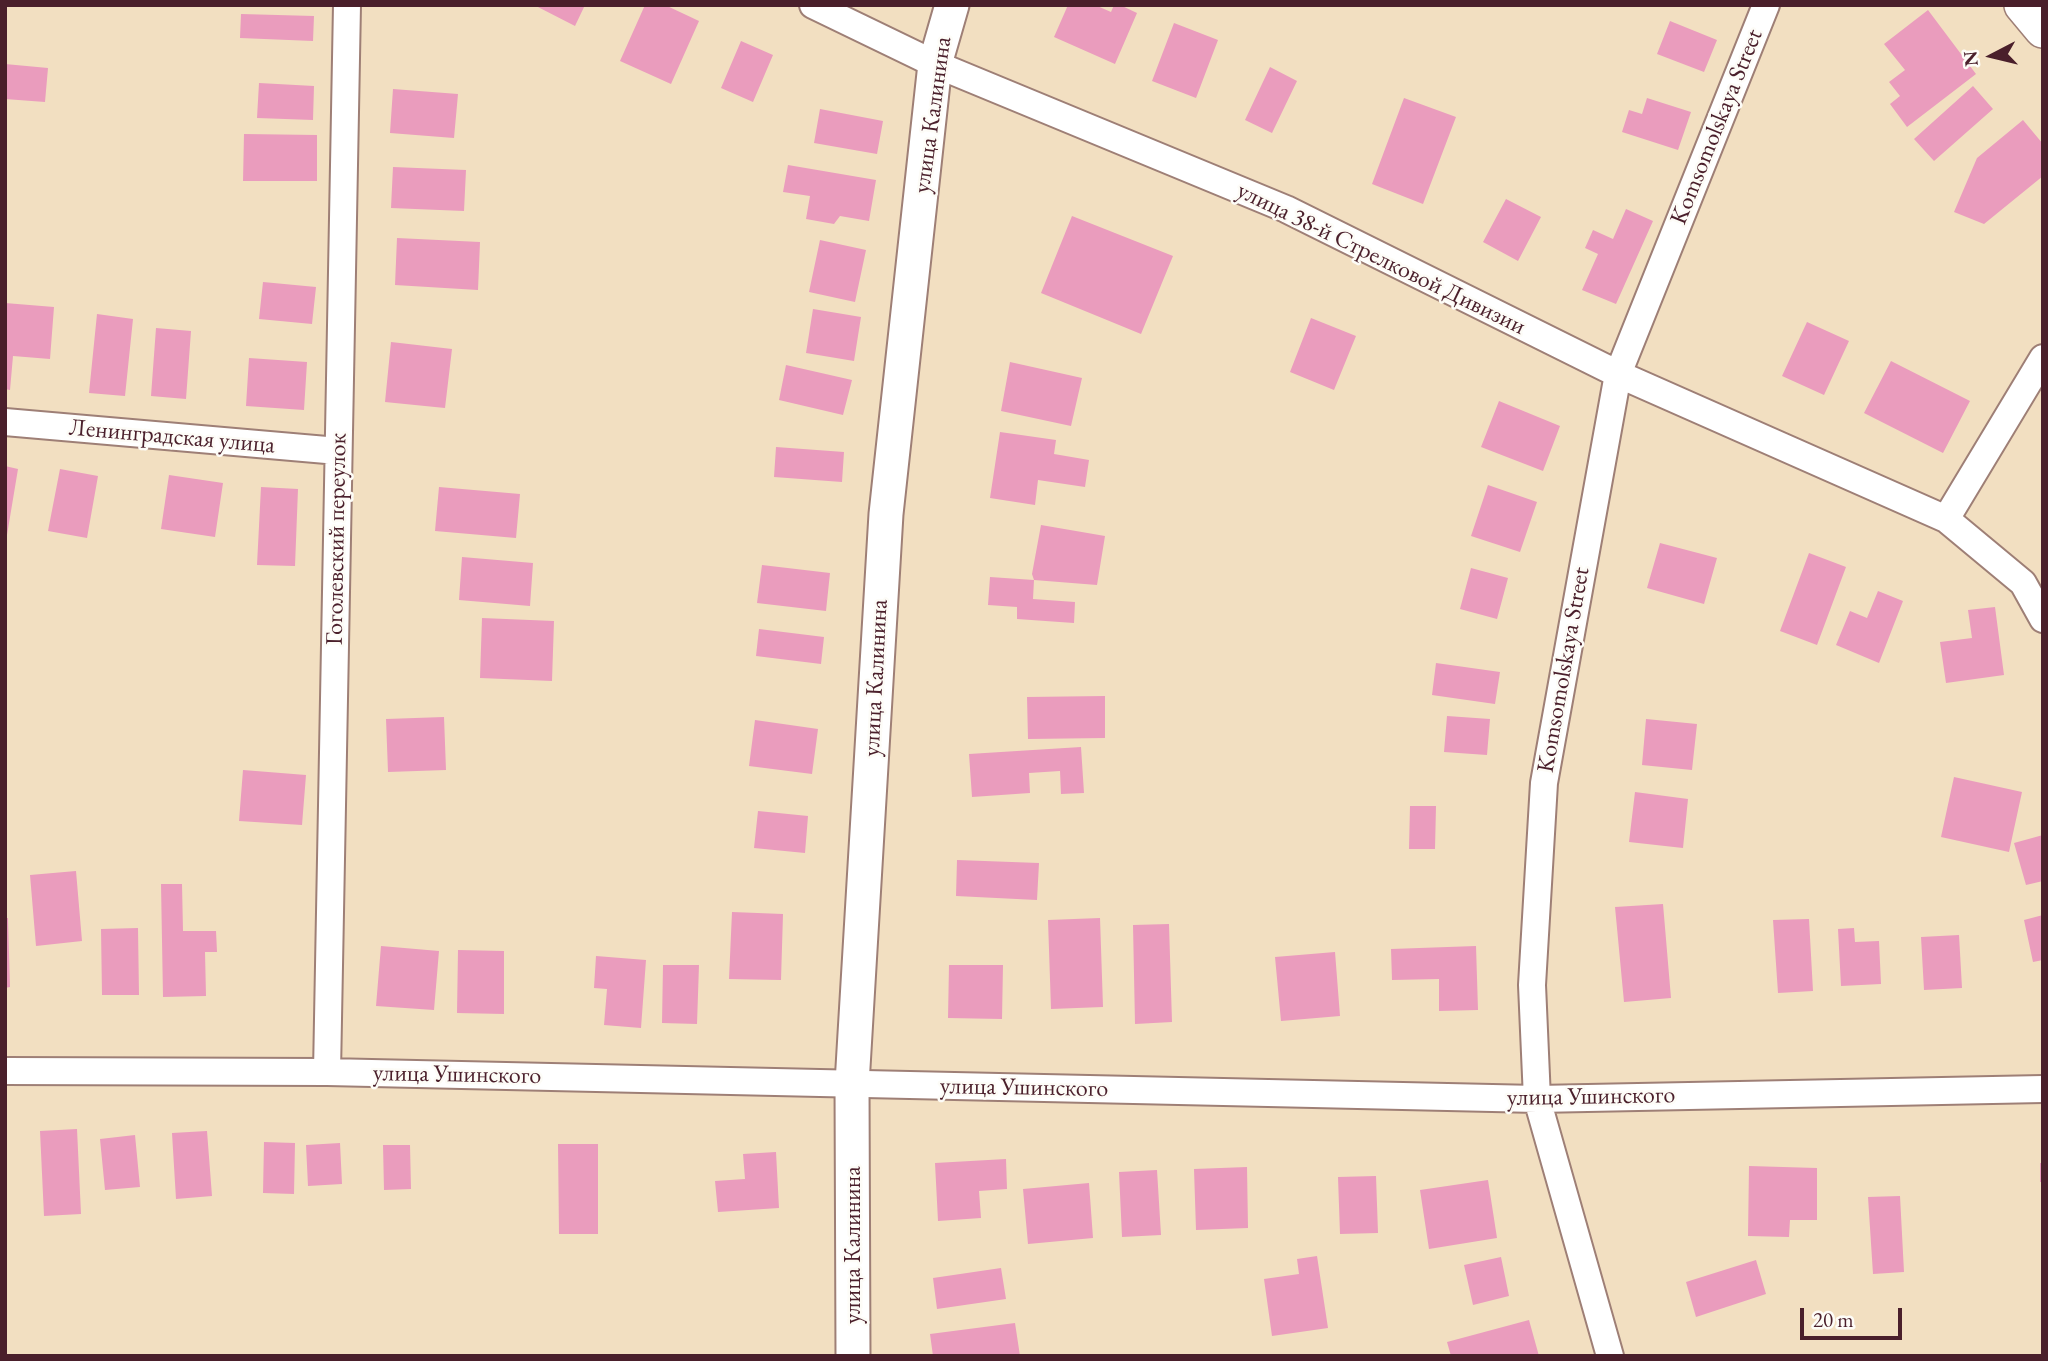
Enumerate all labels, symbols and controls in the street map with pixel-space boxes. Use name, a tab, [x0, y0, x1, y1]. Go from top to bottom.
north arrow	[1957, 21, 2027, 91]
street label: Komsomolskaya Street	[1665, 25, 1769, 229]
street label: улица Калинина	[908, 35, 958, 195]
text: N	[1957, 49, 1984, 68]
street label: улица 38-й Стрелковой Дивизии	[1232, 176, 1530, 342]
street label: Ленинградская улица	[68, 414, 276, 460]
street label: Гоголевский переулок	[321, 433, 353, 645]
street label: Komsomolskaya Street	[1532, 565, 1596, 775]
street label: улица Калинина	[857, 598, 895, 758]
street label: улица Ушинского	[373, 1059, 541, 1091]
street label: улица Ушинского	[940, 1072, 1108, 1104]
street label: улица Ушинского	[1507, 1081, 1675, 1113]
street label: улица Калинина	[839, 1166, 867, 1324]
scale bar	[1803, 1294, 1904, 1338]
text: 20 m	[1813, 1306, 1854, 1333]

